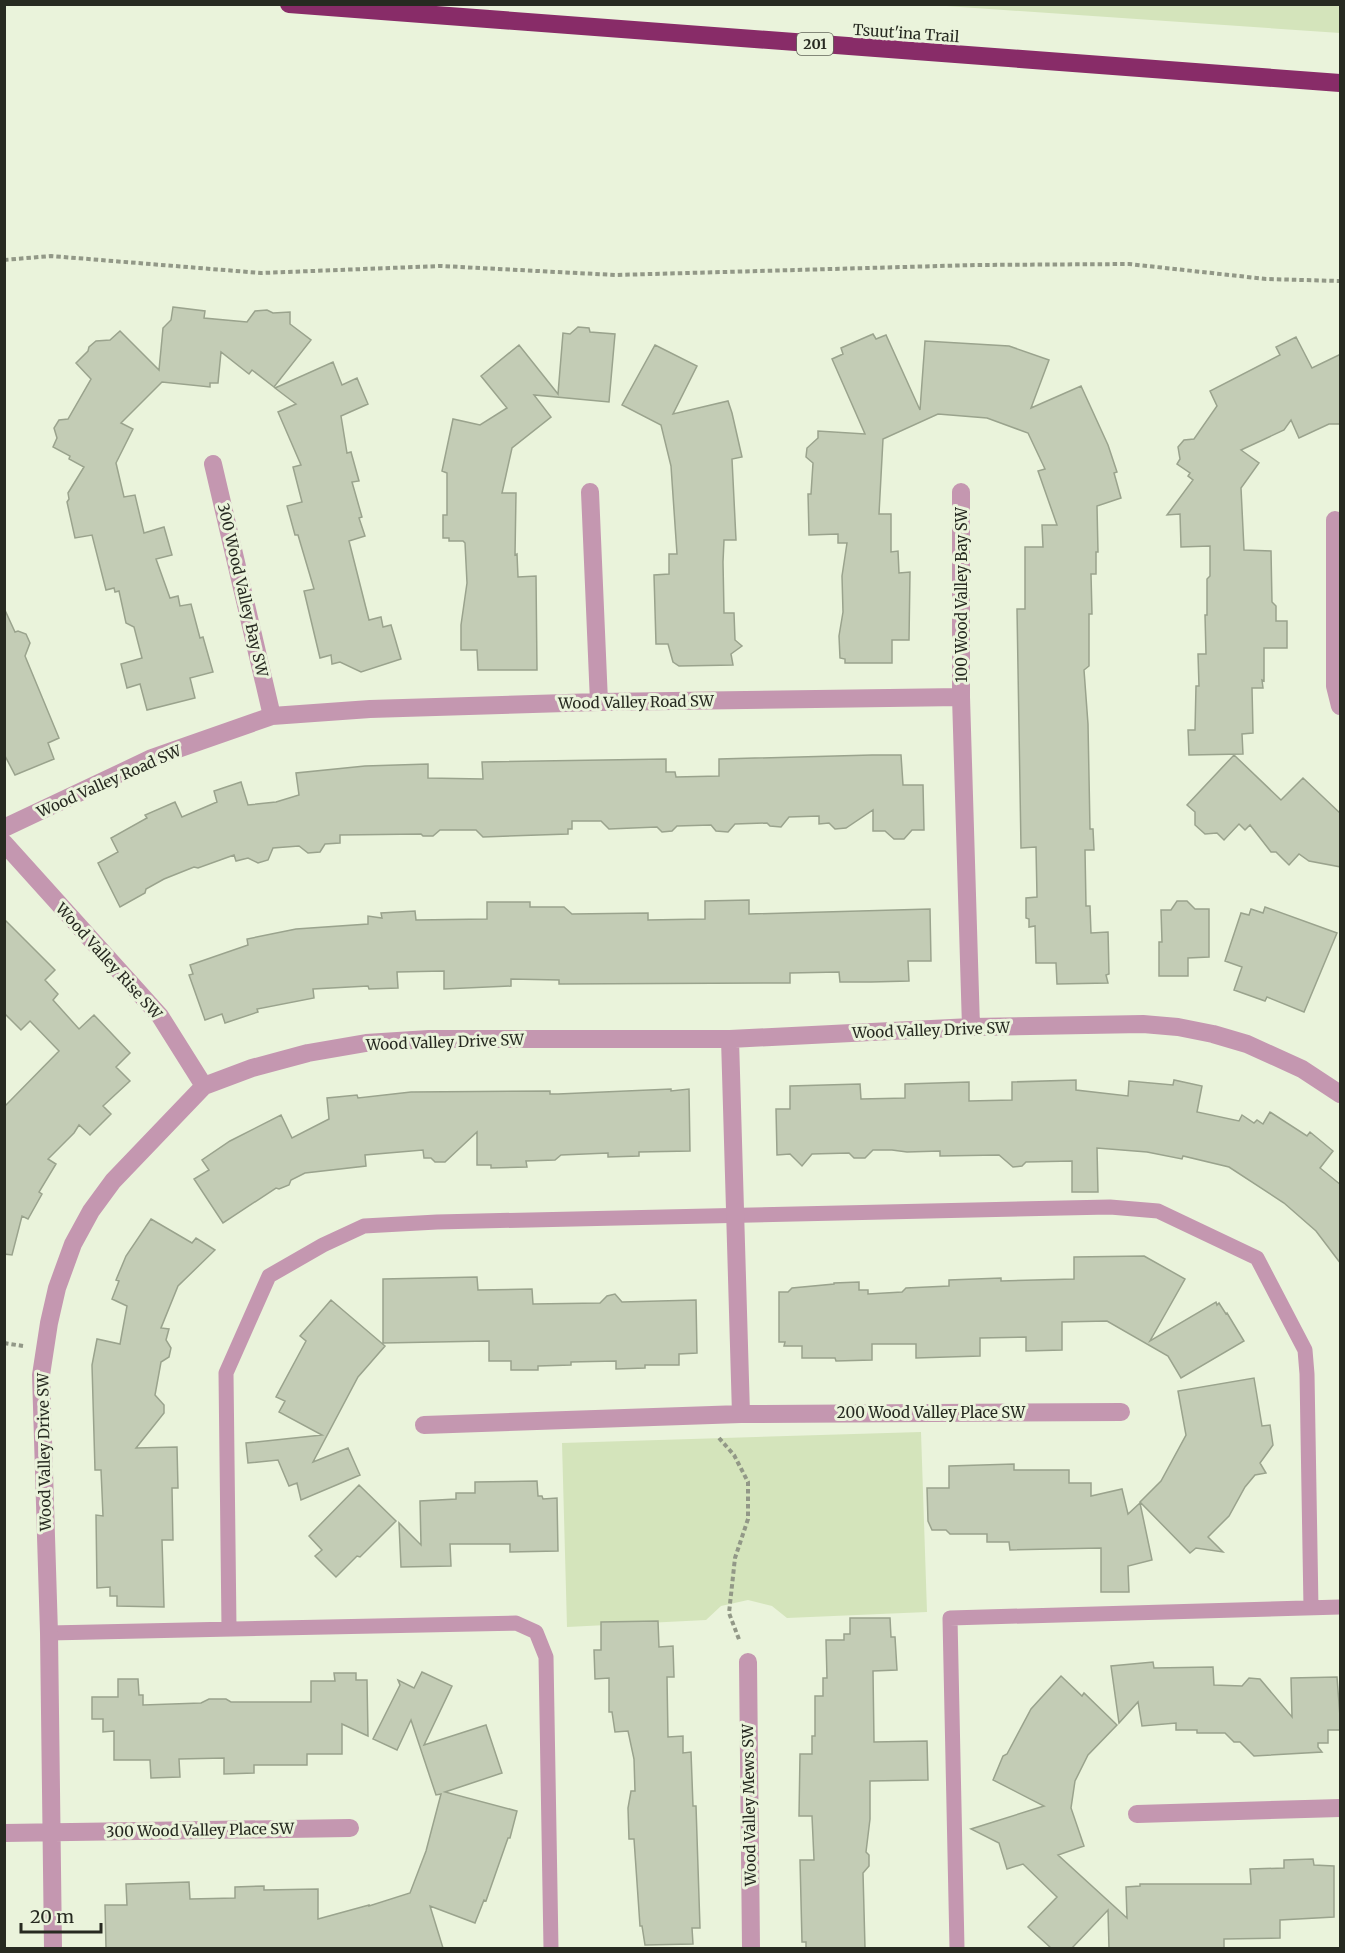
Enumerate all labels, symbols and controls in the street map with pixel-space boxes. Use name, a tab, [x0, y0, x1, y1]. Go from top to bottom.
street label: Tsuut'ina Trail	[852, 20, 960, 46]
road number: 201	[797, 33, 833, 55]
street label: 300 Wood Valley Bay SW	[214, 501, 272, 680]
street label: 100 Wood Valley Bay SW	[952, 506, 971, 683]
street label: Wood Valley Road SW	[557, 691, 715, 713]
street label: Wood Valley Road SW	[33, 740, 185, 822]
street label: Wood Valley Rise SW	[51, 898, 167, 1024]
street label: Wood Valley Drive SW	[851, 1018, 1011, 1042]
street label: Wood Valley Drive SW	[365, 1030, 525, 1054]
street label: Wood Valley Drive SW	[33, 1372, 55, 1532]
street label: 200 Wood Valley Place SW	[837, 1403, 1026, 1422]
street label: Wood Valley Mews SW	[738, 1723, 760, 1887]
street label: 300 Wood Valley Place SW	[106, 1819, 295, 1841]
scale bar	[21, 1896, 100, 1934]
text: 20 m	[30, 1905, 74, 1928]

